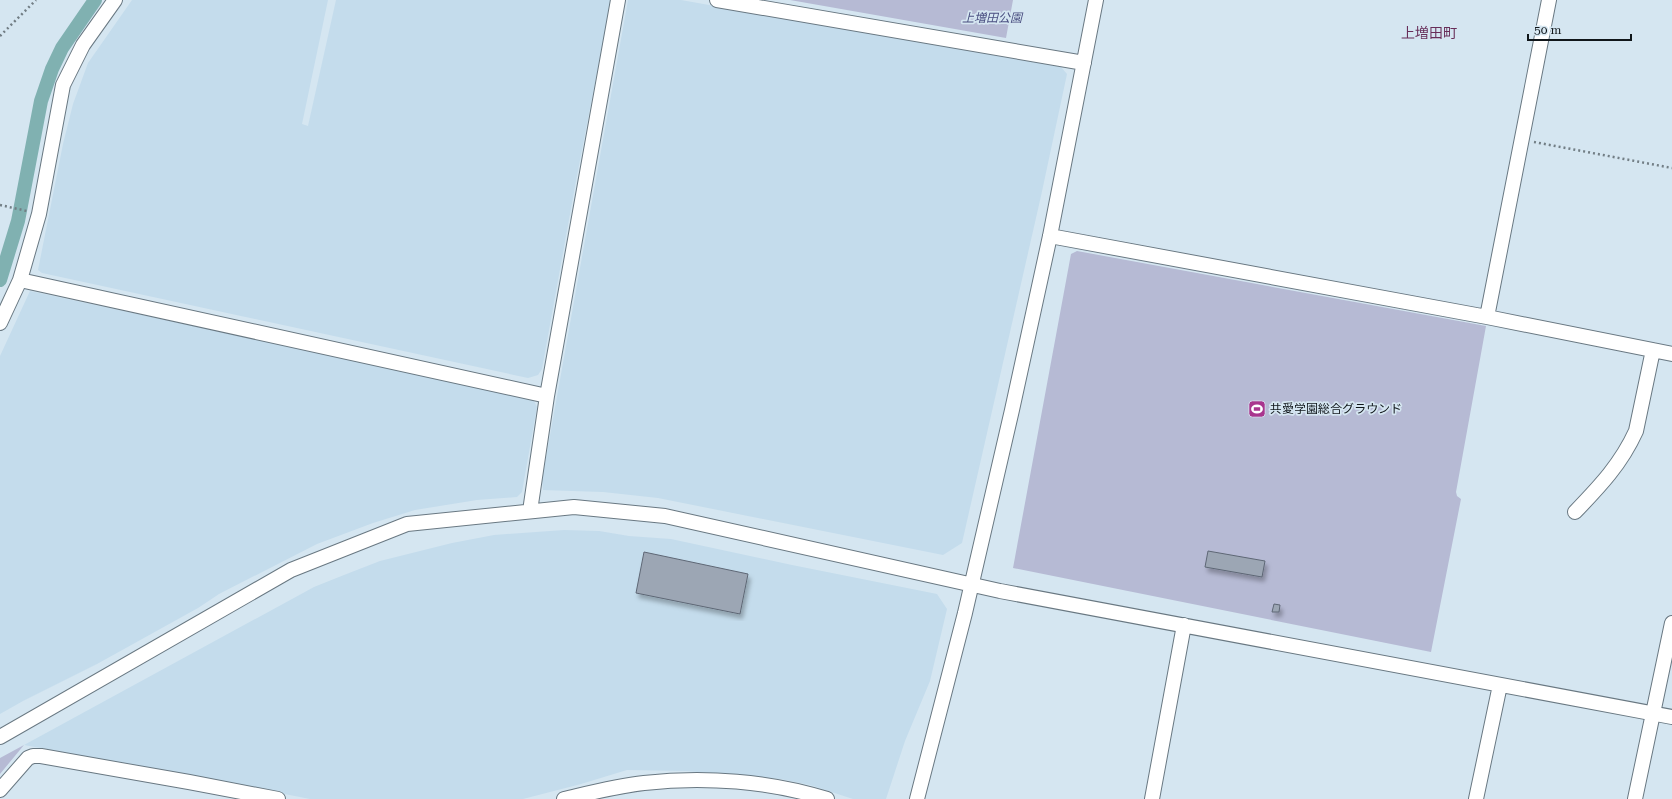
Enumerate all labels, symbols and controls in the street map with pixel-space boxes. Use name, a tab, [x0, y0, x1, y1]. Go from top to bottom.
park label: 上増田公園	[962, 11, 1024, 25]
scale bar	[1528, 16, 1631, 42]
text: 50 m	[1534, 23, 1561, 37]
district label: 上増田町	[1401, 25, 1457, 41]
sports icon: 共愛学園総合グラウンド	[1247, 399, 1267, 419]
place label: 共愛学園総合グラウンド	[1270, 402, 1402, 416]

